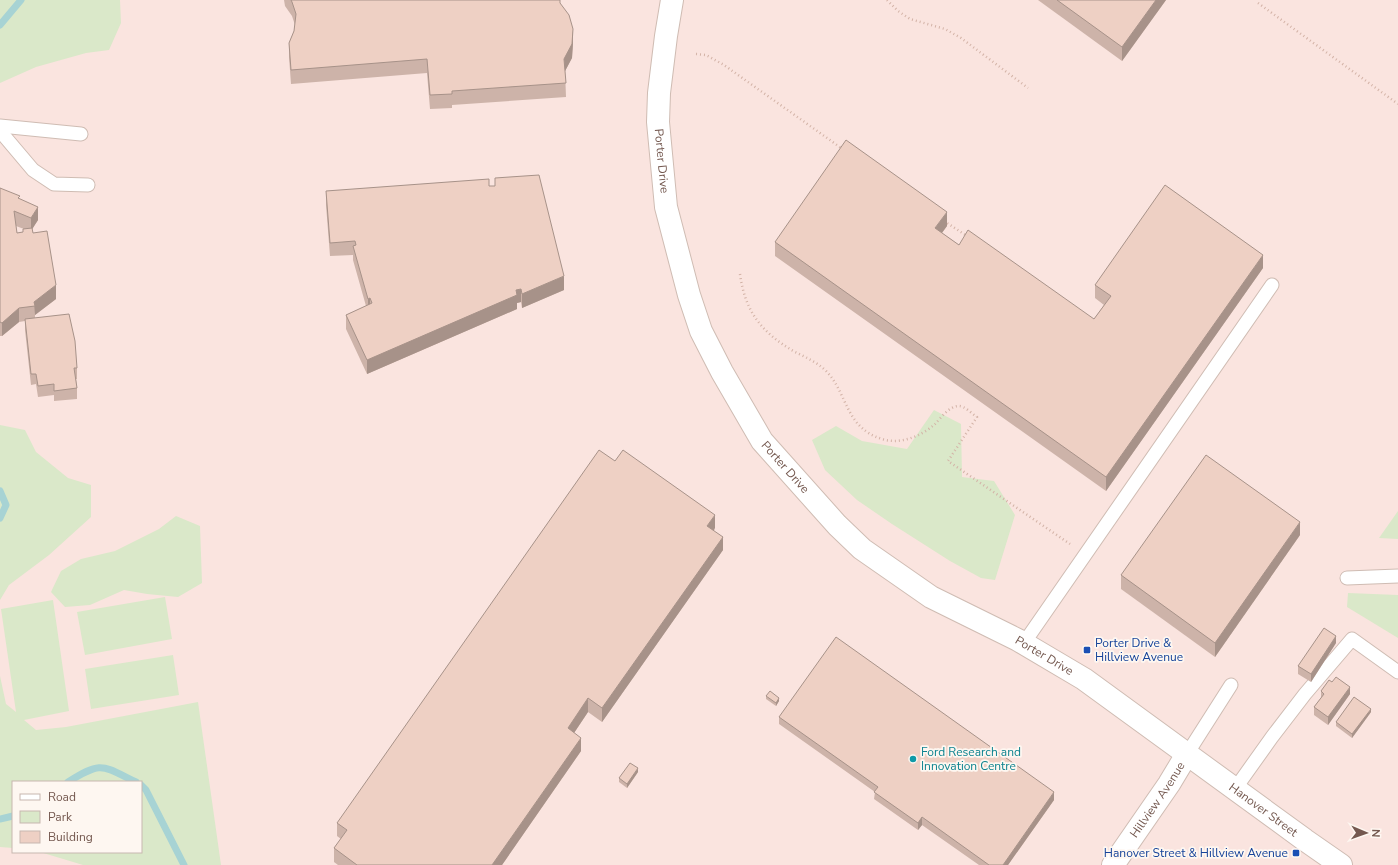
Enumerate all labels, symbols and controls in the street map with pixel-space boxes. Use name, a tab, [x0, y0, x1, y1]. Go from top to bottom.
street label: Porter Drive	[651, 128, 673, 194]
street label: Porter Drive	[758, 437, 813, 497]
street label: Porter Drive	[1012, 632, 1076, 679]
place label: Porter Drive & Hillview Avenue	[1095, 635, 1183, 665]
marker: Porter Drive & Hillview Avenue	[1082, 645, 1092, 655]
place label: Ford Research and Innovation Centre	[921, 744, 1021, 774]
marker: Ford Research and Innovation Centre	[908, 754, 918, 764]
street label: Hillview Avenue	[1126, 759, 1189, 841]
street label: Hanover Street	[1226, 779, 1302, 841]
legend	[12, 781, 142, 853]
text: Road	[48, 789, 76, 805]
text: Park	[48, 809, 73, 825]
north arrow	[1346, 813, 1386, 853]
text: Building	[48, 829, 93, 845]
text: N	[1368, 829, 1383, 838]
place label: Hanover Street & Hillview Avenue	[1104, 845, 1288, 861]
marker: Hanover Street & Hillview Avenue	[1291, 848, 1301, 858]

